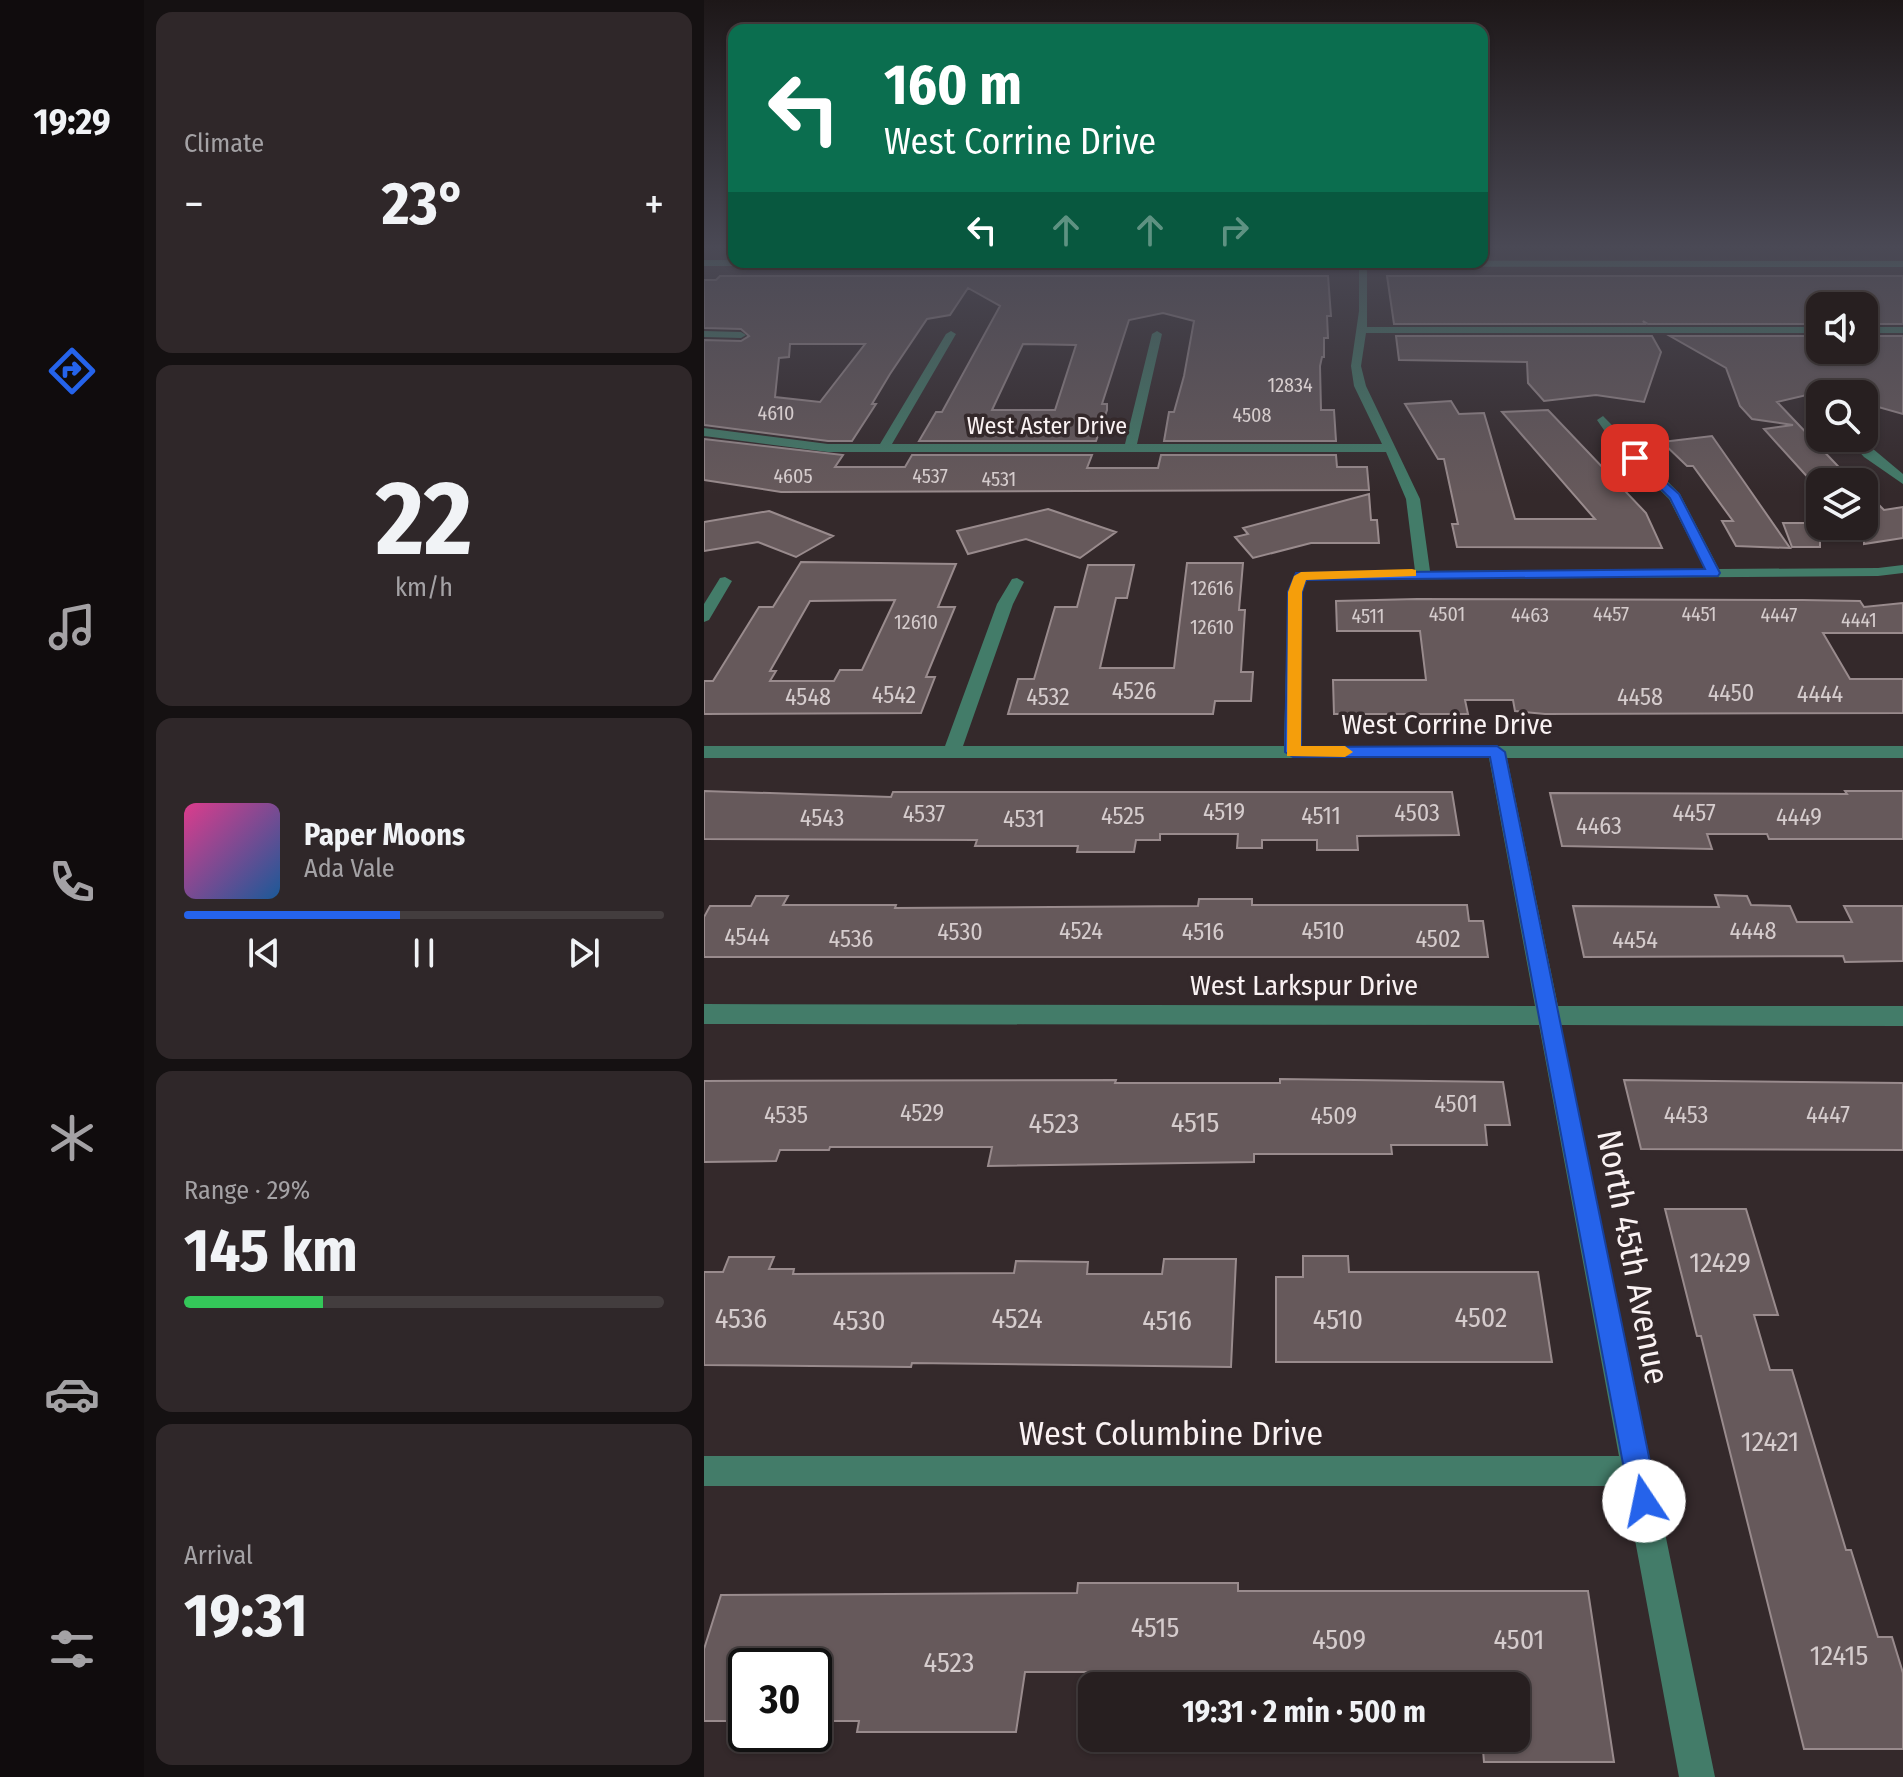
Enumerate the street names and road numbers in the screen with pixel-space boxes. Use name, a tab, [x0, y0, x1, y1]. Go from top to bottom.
street label: West Aster Drive	[967, 412, 1127, 440]
street label: West Corrine Drive	[1341, 708, 1553, 741]
street label: West Larkspur Drive	[1190, 969, 1418, 1002]
street label: North 45th Avenue	[1588, 1126, 1678, 1388]
street label: West Columbine Drive	[1019, 1413, 1323, 1454]

